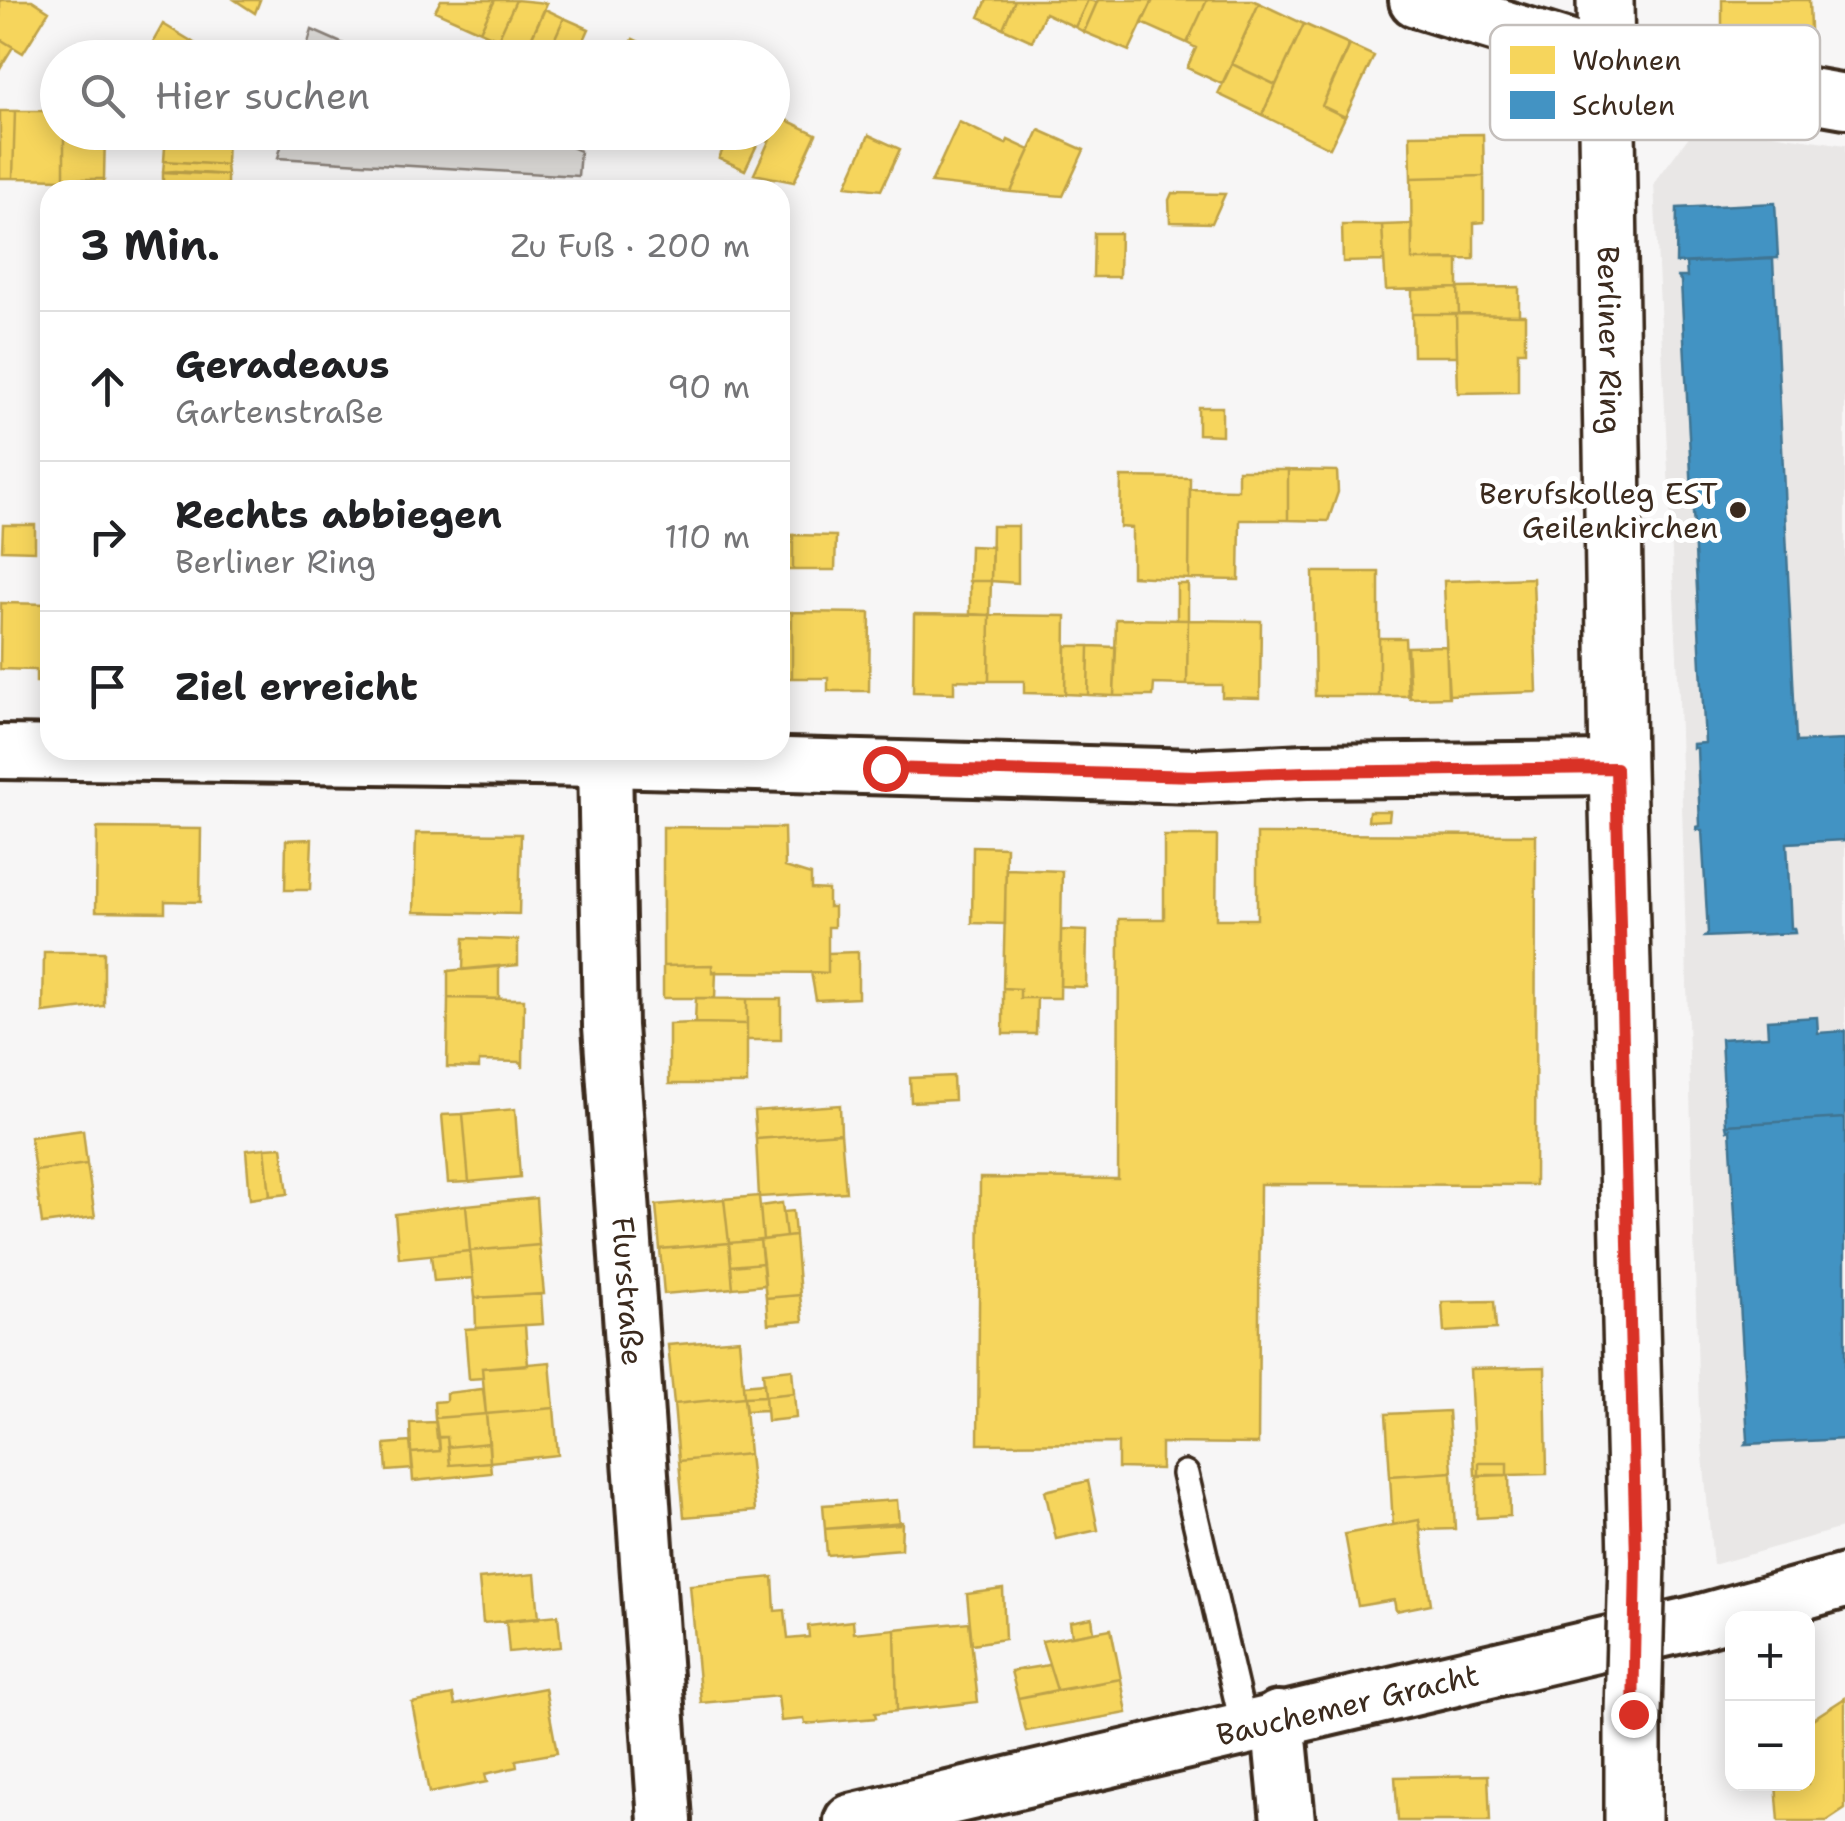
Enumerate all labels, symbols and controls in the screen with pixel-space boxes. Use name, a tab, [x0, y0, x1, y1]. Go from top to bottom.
legend	[1490, 25, 1820, 140]
search box	[40, 40, 790, 150]
text: Wohnen	[1572, 41, 1682, 79]
icon: search	[75, 68, 130, 123]
text: Hier suchen	[155, 70, 370, 121]
text: Schulen	[1572, 86, 1675, 124]
text: 3 Min.	[80, 217, 220, 273]
text: Zu Fuß · 200 m	[510, 224, 750, 267]
street label: Berliner Ring	[1588, 245, 1632, 434]
text: Geradeaus	[175, 339, 390, 390]
icon: ahead	[80, 359, 135, 414]
text: 90 m	[667, 365, 750, 408]
text: Gartenstraße	[175, 390, 384, 433]
place label: Berufskolleg EST Geilenkirchen	[1479, 473, 1718, 548]
text: Rechts abbiegen	[175, 489, 502, 540]
marker: Berufskolleg EST Geilenkirchen	[1727, 499, 1749, 521]
icon: right	[80, 509, 135, 564]
text: 110 m	[664, 515, 750, 558]
text: Berliner Ring	[175, 540, 376, 583]
icon: arrive	[80, 659, 135, 714]
text: Ziel erreicht	[175, 661, 418, 712]
route start	[863, 746, 909, 792]
street label: Flurstraße	[603, 1215, 654, 1367]
map controls	[1725, 1611, 1815, 1791]
button: +	[1725, 1611, 1815, 1701]
street label: Bauchemer Gracht	[1212, 1654, 1483, 1755]
route end	[1611, 1692, 1657, 1738]
button: −	[1725, 1701, 1815, 1791]

